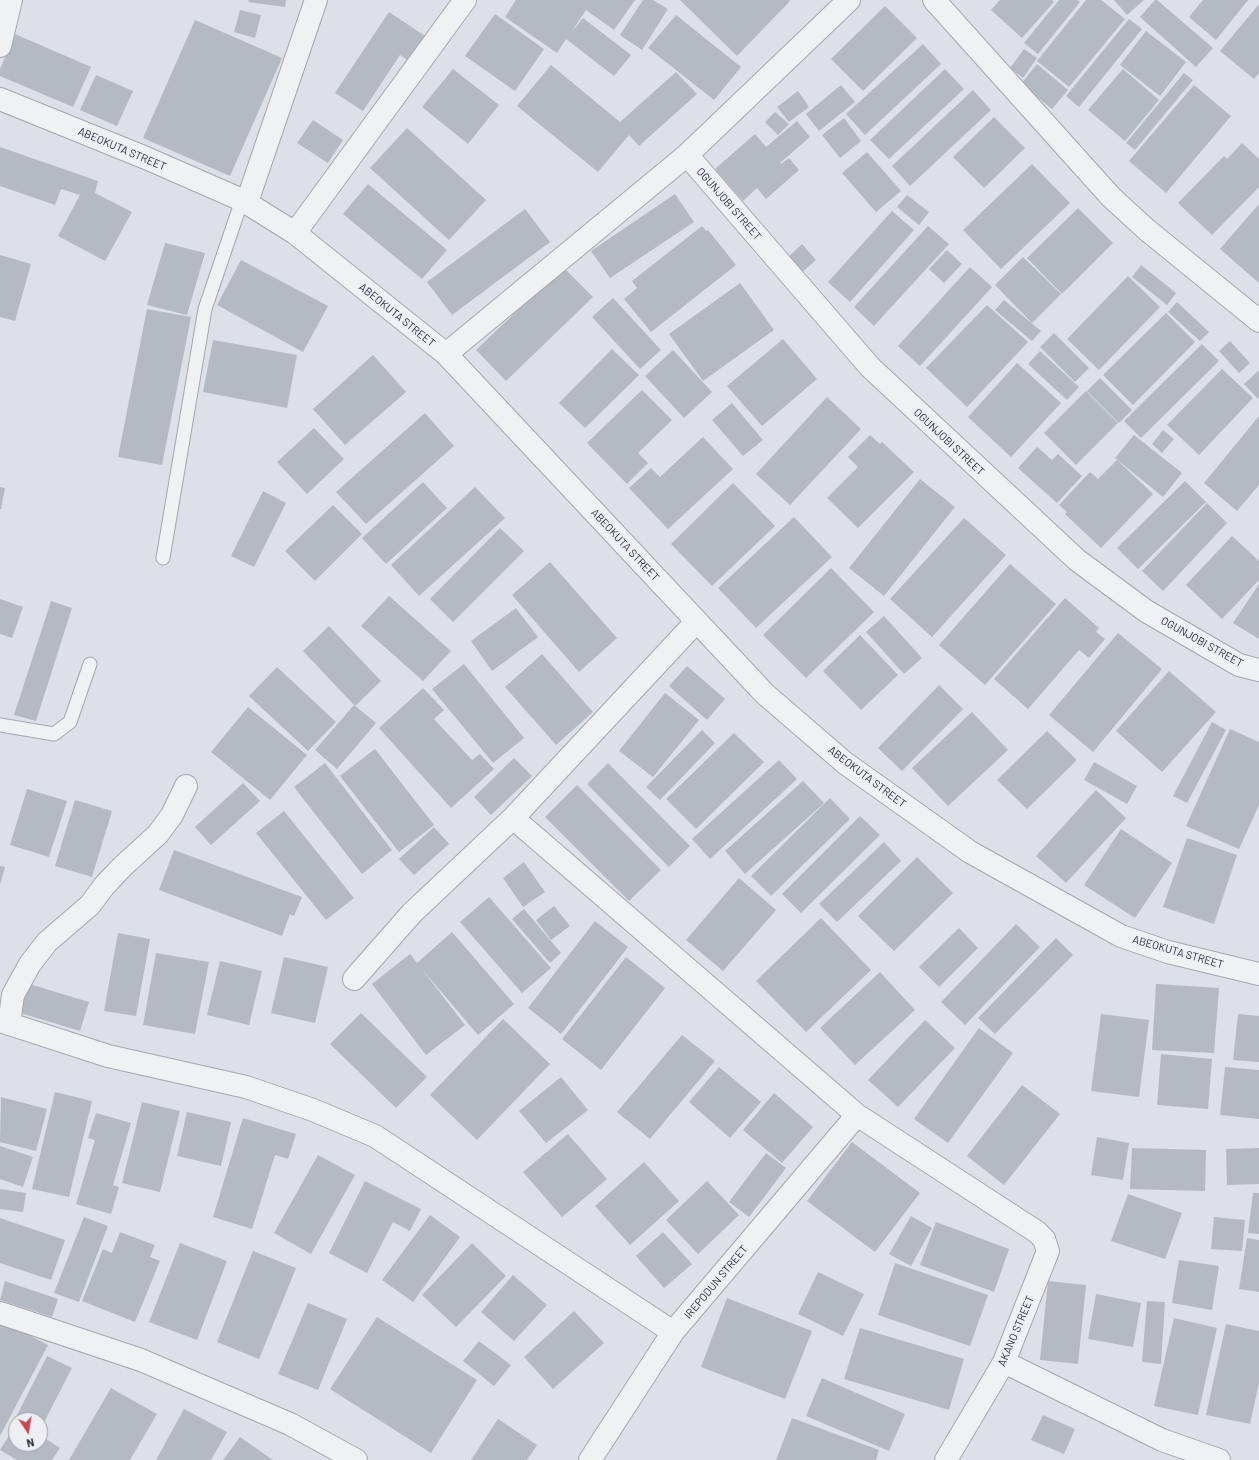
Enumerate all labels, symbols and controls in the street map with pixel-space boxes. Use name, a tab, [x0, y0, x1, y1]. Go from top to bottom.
street label: ABEOKUTA STREET	[76, 125, 168, 173]
street label: OGUNJOBI STREET	[694, 165, 764, 243]
street label: ABEOKUTA STREET	[356, 280, 438, 350]
street label: OGUNJOBI STREET	[911, 406, 987, 478]
street label: ABEOKUTA STREET	[588, 506, 662, 584]
street label: OGUNJOBI STREET	[1159, 614, 1245, 670]
street label: ABEOKUTA STREET	[825, 743, 909, 811]
street label: ABEOKUTA STREET	[1131, 933, 1225, 971]
street label: IREPODUN STREET	[681, 1243, 751, 1321]
street label: AKANO STREET	[995, 1294, 1037, 1368]
north arrow	[8, 1412, 48, 1452]
text: N	[25, 1436, 35, 1450]

